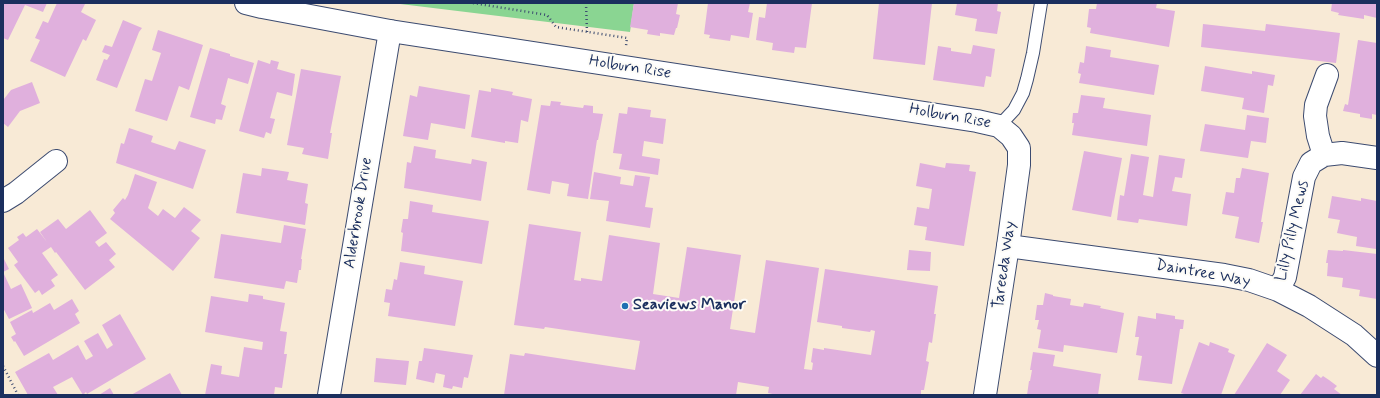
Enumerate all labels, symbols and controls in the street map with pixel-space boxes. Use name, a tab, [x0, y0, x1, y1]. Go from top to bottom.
street label: Holburn Rise	[588, 52, 672, 84]
street label: Holburn Rise	[908, 100, 992, 134]
street label: Alderbrook Drive	[341, 156, 377, 270]
street label: Lilly Pilly Mews	[1272, 179, 1314, 283]
street label: Tareeda Way	[989, 220, 1021, 310]
street label: Daintree Way	[1154, 256, 1252, 292]
place label: Seaviews Manor	[633, 296, 746, 316]
marker: Seaviews Manor	[620, 301, 630, 311]

